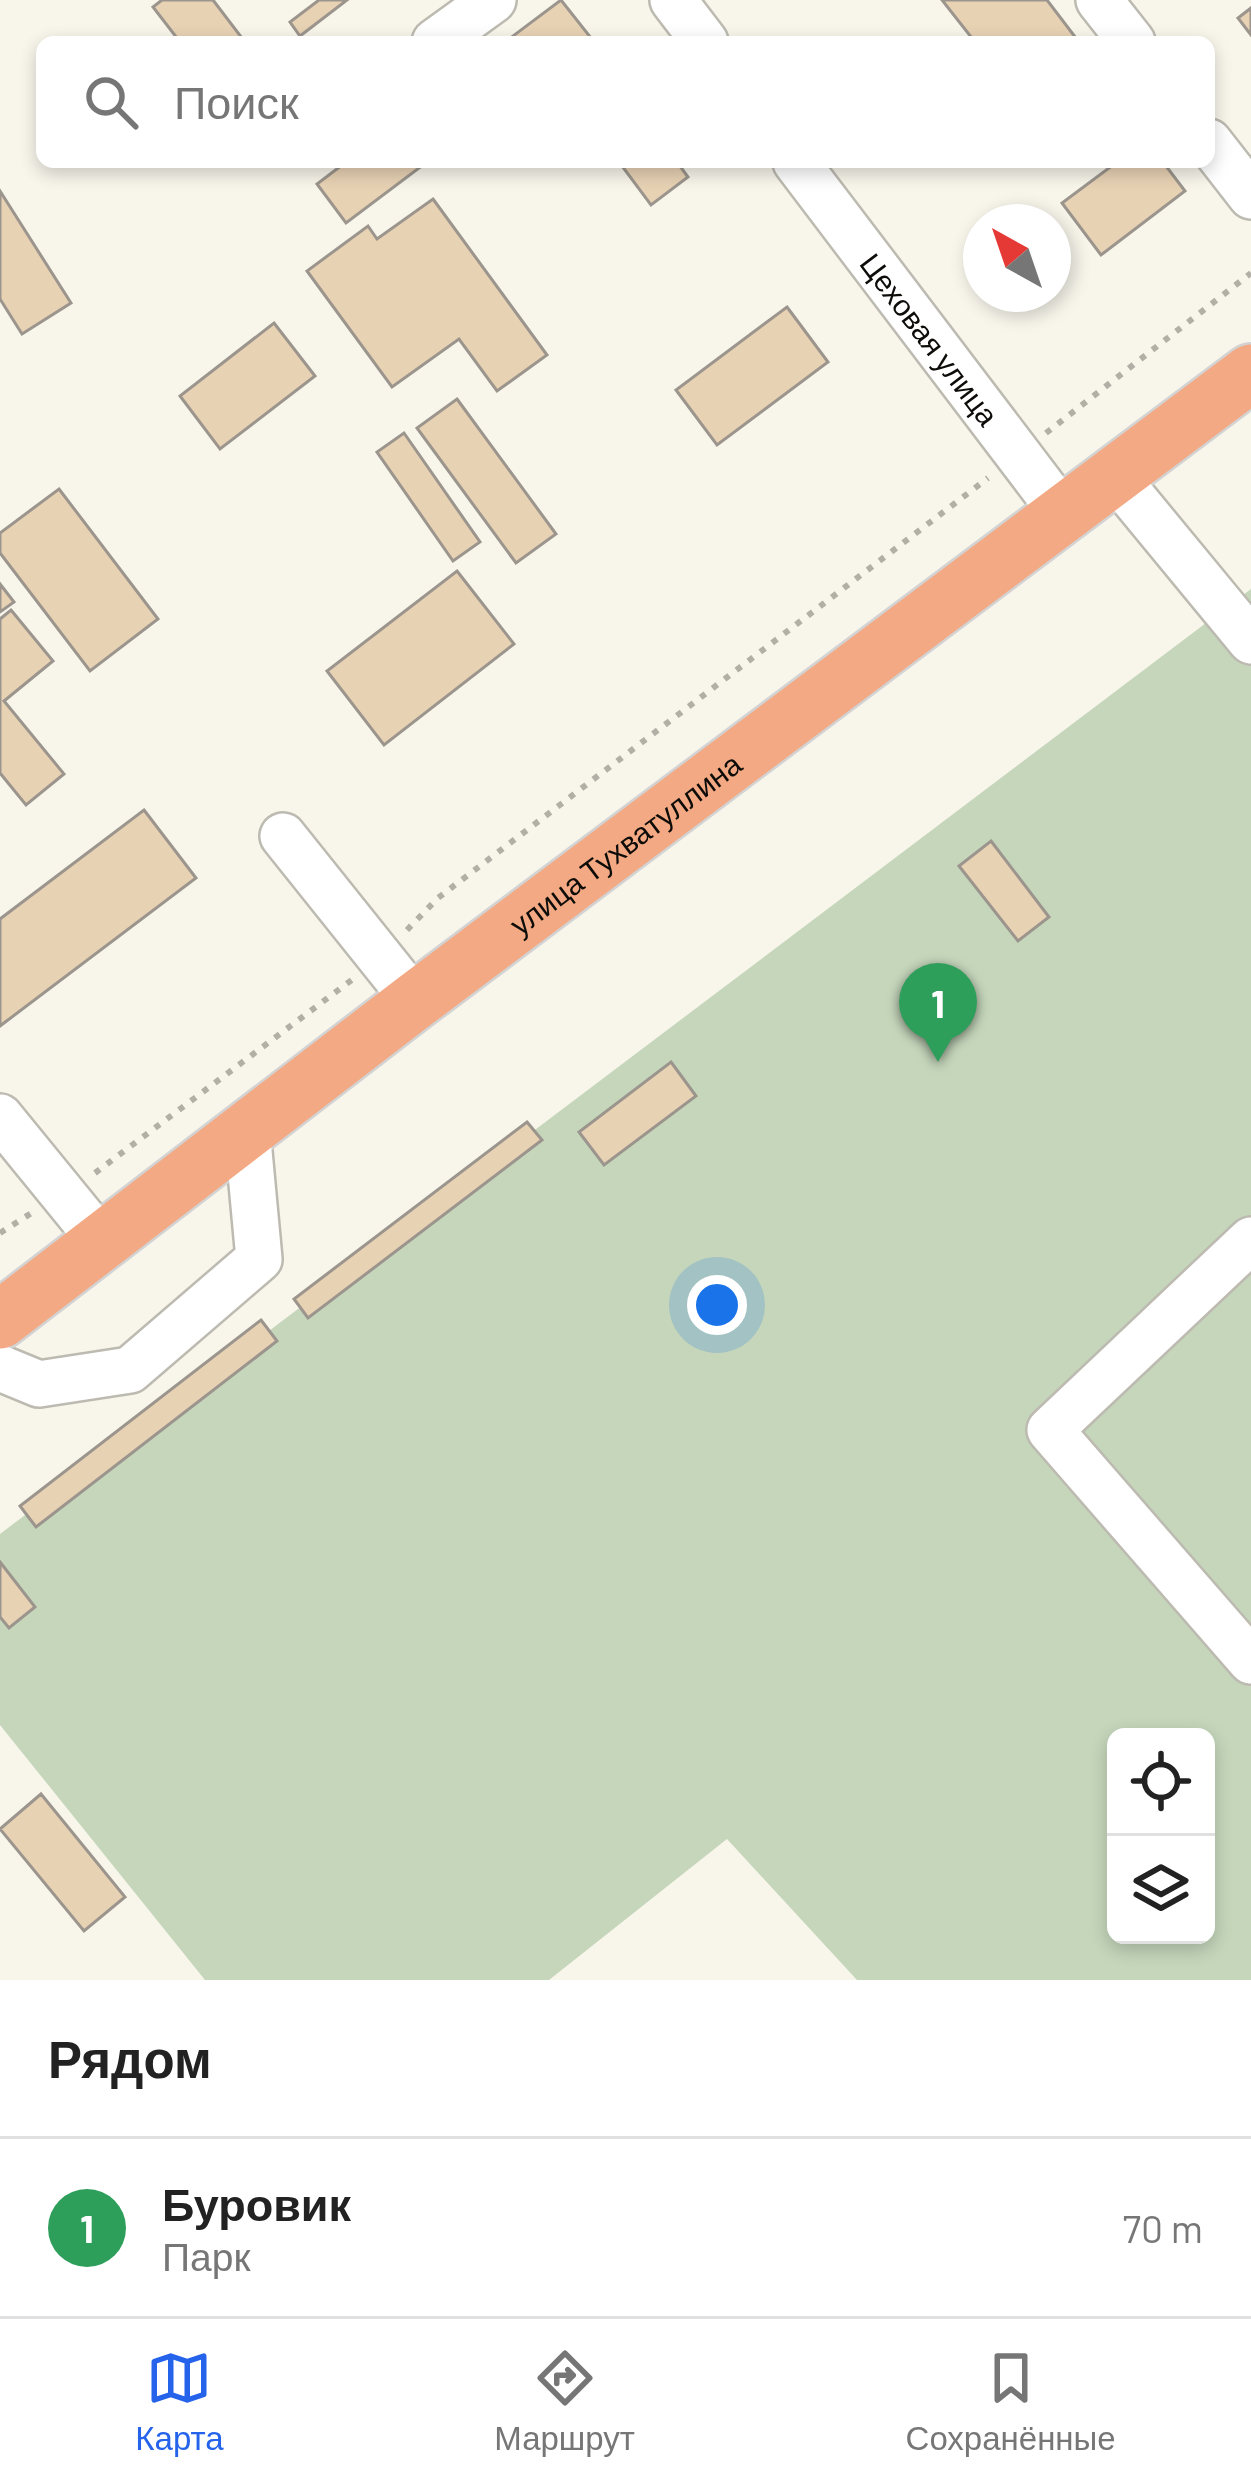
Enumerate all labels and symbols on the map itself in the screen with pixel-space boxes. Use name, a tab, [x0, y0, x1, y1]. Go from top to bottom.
north arrow	[963, 204, 1071, 312]
street label: Цеховая улица	[853, 246, 1007, 432]
street label: улица Тухватуллина	[502, 745, 748, 942]
pin: 1	[899, 963, 977, 1062]
your location	[687, 1275, 747, 1335]

